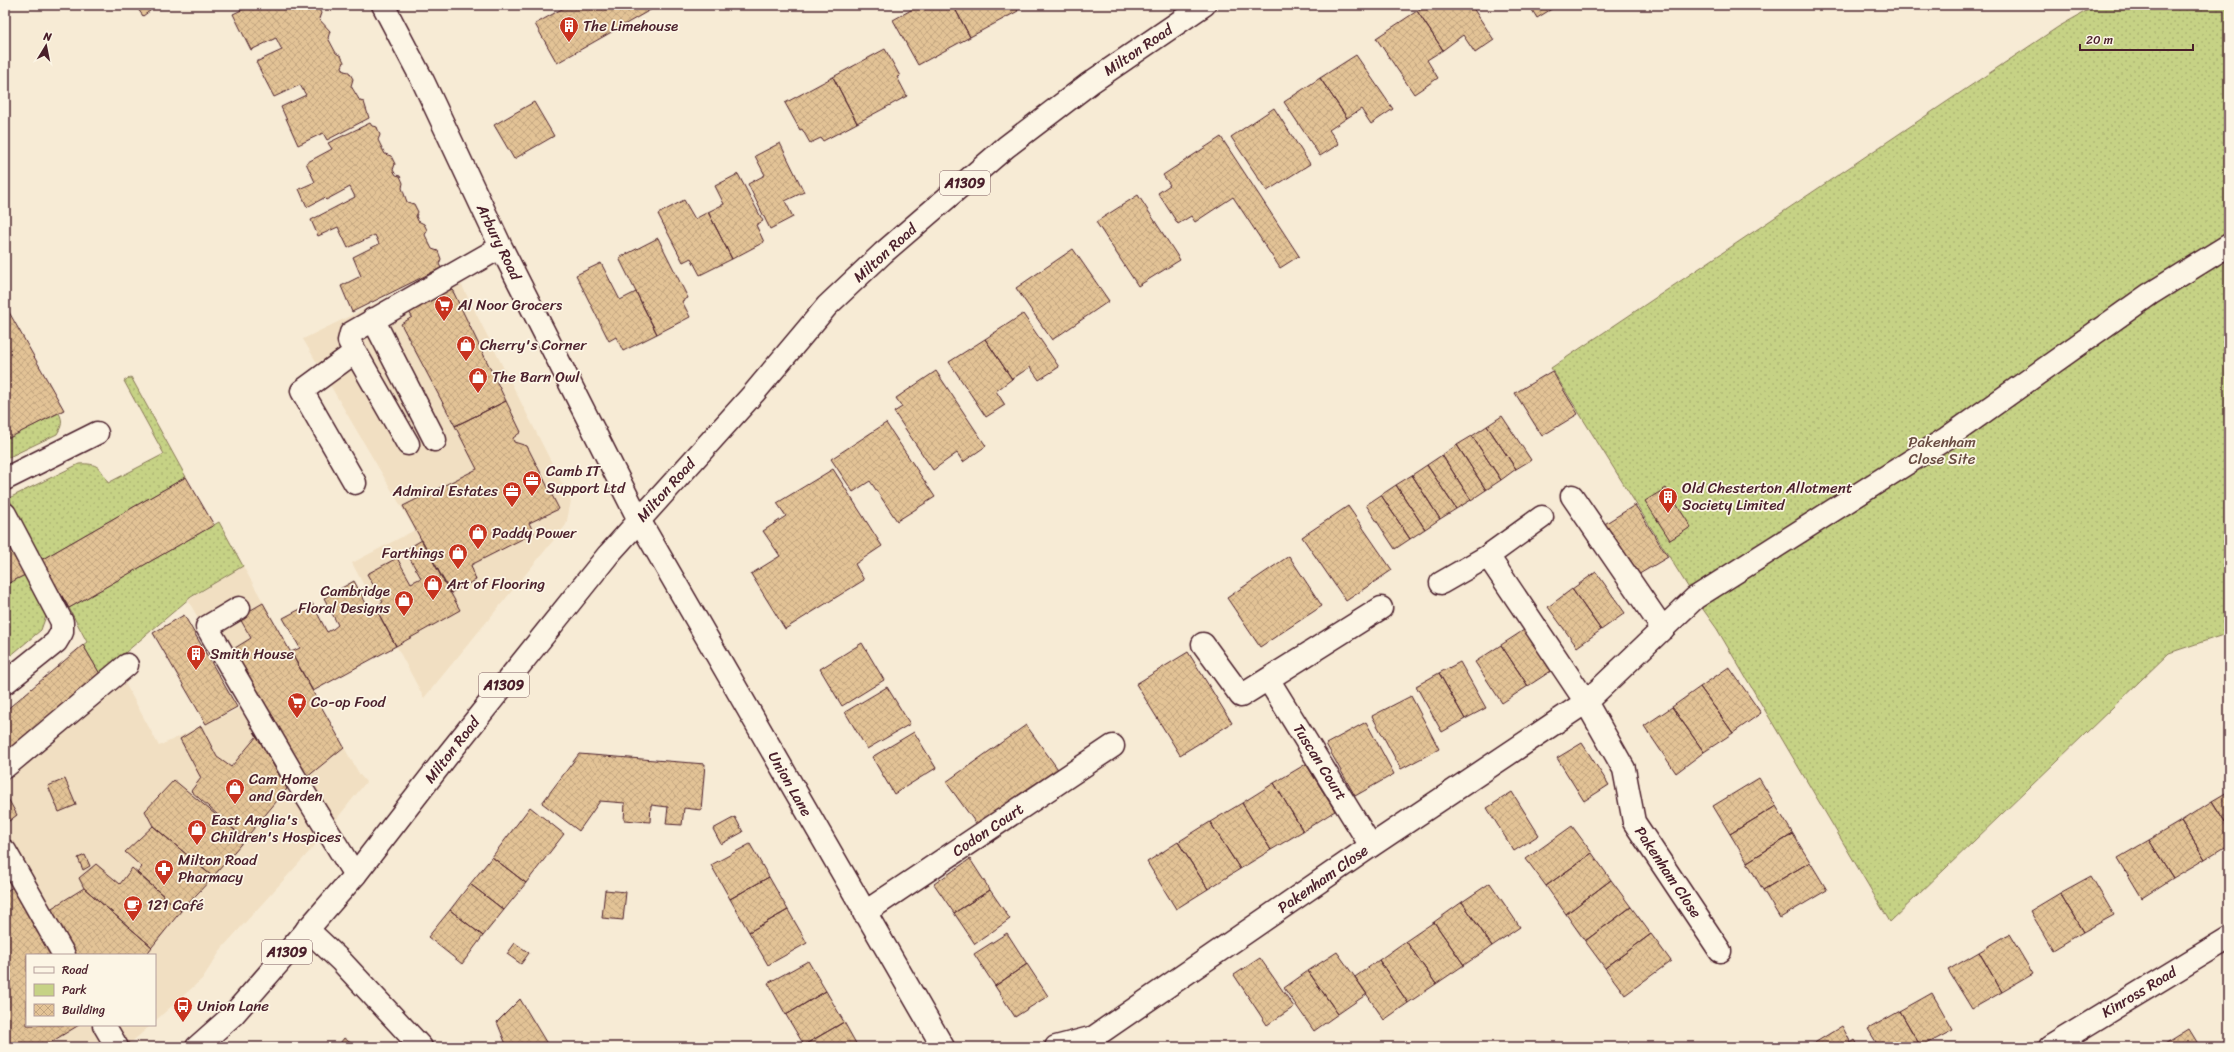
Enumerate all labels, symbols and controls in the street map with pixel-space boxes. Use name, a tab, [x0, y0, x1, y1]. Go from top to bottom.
place label: The Limehouse	[583, 13, 678, 39]
building icon: The Limehouse	[558, 15, 580, 43]
street label: Milton Road	[1098, 17, 1179, 83]
north arrow	[26, 26, 66, 66]
text: N	[41, 26, 53, 47]
scale bar	[2080, 26, 2193, 52]
text: 20 m	[2086, 29, 2113, 51]
road number: A1309	[940, 171, 990, 195]
street label: Arbury Road	[469, 199, 529, 286]
street label: Milton Road	[847, 216, 924, 289]
place label: Al Noor Grocers	[457, 292, 563, 318]
supermarket icon: Al Noor Grocers	[433, 294, 455, 322]
place label: Cherry's Corner	[480, 332, 587, 358]
shop icon: Cherry's Corner	[455, 334, 477, 362]
place label: The Barn Owl	[492, 364, 580, 390]
shop icon: The Barn Owl	[467, 366, 489, 394]
park label: Pakenham Close Site	[1908, 429, 1976, 472]
street label: Milton Road	[630, 451, 703, 528]
place label: Camb IT Support Ltd	[546, 458, 626, 501]
office icon: Camb IT Support Ltd	[521, 469, 543, 497]
place label: Old Chesterton Allotment Society Limited	[1682, 475, 1853, 518]
place label: Admiral Estates	[392, 478, 498, 504]
office icon: Admiral Estates	[501, 480, 523, 508]
building icon: Old Chesterton Allotment Society Limited	[1657, 486, 1679, 514]
place label: Paddy Power	[492, 520, 577, 546]
shop icon: Paddy Power	[467, 522, 489, 550]
place label: Farthings	[382, 540, 445, 566]
shop icon: Farthings	[447, 542, 469, 570]
place label: Art of Flooring	[446, 571, 545, 597]
shop icon: Art of Flooring	[422, 573, 444, 601]
place label: Cambridge Floral Designs	[298, 578, 390, 621]
shop icon: Cambridge Floral Designs	[393, 589, 415, 617]
place label: Smith House	[210, 641, 295, 667]
building icon: Smith House	[185, 643, 207, 671]
road number: A1309	[479, 673, 529, 697]
place label: Co-op Food	[311, 689, 387, 715]
supermarket icon: Co-op Food	[286, 691, 308, 719]
street label: Milton Road	[417, 710, 487, 789]
street label: Tuscan Court	[1286, 718, 1354, 806]
street label: Union Lane	[761, 746, 819, 822]
place label: Cam Home and Garden	[249, 766, 323, 809]
shop icon: Cam Home and Garden	[224, 777, 246, 805]
street label: Codon Court	[947, 796, 1030, 864]
place label: East Anglia's Children's Hospices	[211, 807, 341, 850]
shop icon: East Anglia's Children's Hospices	[186, 818, 208, 846]
street label: Pakenham Close	[1627, 821, 1709, 924]
street label: Pakenham Close	[1272, 838, 1374, 920]
place label: Milton Road Pharmacy	[178, 847, 258, 890]
pharmacy icon: Milton Road Pharmacy	[153, 858, 175, 886]
place label: 121 Café	[147, 892, 204, 918]
cafe icon: 121 Café	[122, 894, 144, 922]
road number: A1309	[262, 940, 312, 964]
legend	[26, 954, 156, 1026]
text: Road	[62, 959, 89, 981]
street label: Kinross Road	[2096, 959, 2183, 1025]
text: Park	[62, 979, 87, 1001]
place label: Union Lane	[197, 993, 269, 1019]
bus stop icon: Union Lane	[172, 995, 194, 1023]
text: Building	[62, 999, 105, 1021]

